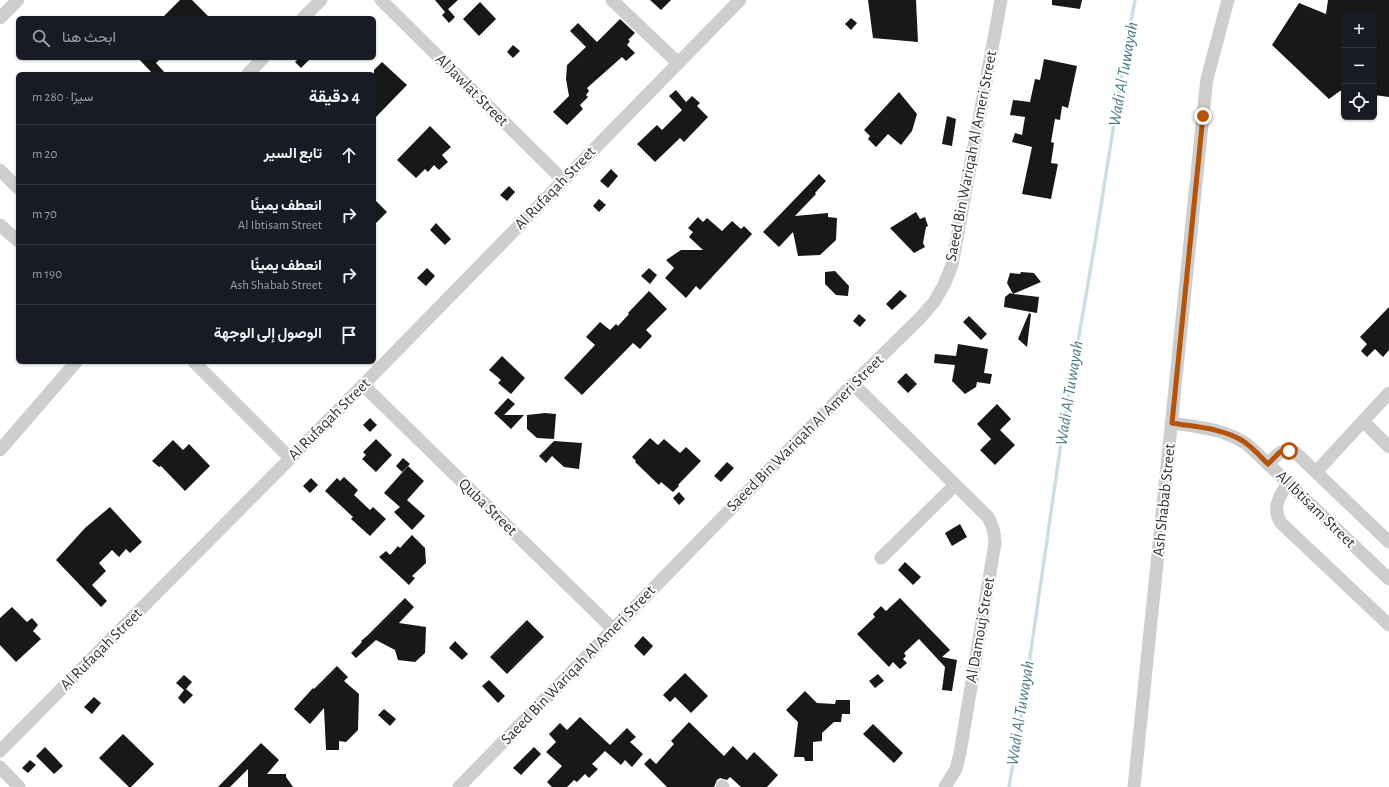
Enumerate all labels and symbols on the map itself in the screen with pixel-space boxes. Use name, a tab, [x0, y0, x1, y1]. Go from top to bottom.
water label: Wadi Al Tuwayah	[1105, 20, 1141, 128]
street label: Saeed Bin Wariqah Al Ameri Street	[943, 49, 999, 263]
street label: Al Jawlat Street	[433, 51, 511, 129]
route end	[1194, 107, 1212, 125]
street label: Al Rufaqah Street	[512, 143, 598, 233]
water label: Wadi Al Tuwayah	[1052, 339, 1086, 447]
street label: Saeed Bin Wariqah Al Ameri Street	[724, 352, 886, 514]
street label: Al Rufaqah Street	[285, 375, 373, 463]
route start	[1280, 442, 1298, 460]
street label: Ash Shabab Street	[1150, 443, 1178, 557]
street label: Al Ibtisam Street	[1273, 467, 1359, 551]
street label: Quba Street	[455, 475, 520, 539]
street label: Al Damouj Street	[963, 576, 998, 684]
street label: Saeed Bin Wariqah Al Ameri Street	[498, 582, 658, 748]
street label: Al Rufaqah Street	[57, 605, 145, 693]
water label: Wadi Al Tuwayah	[1003, 659, 1037, 767]

